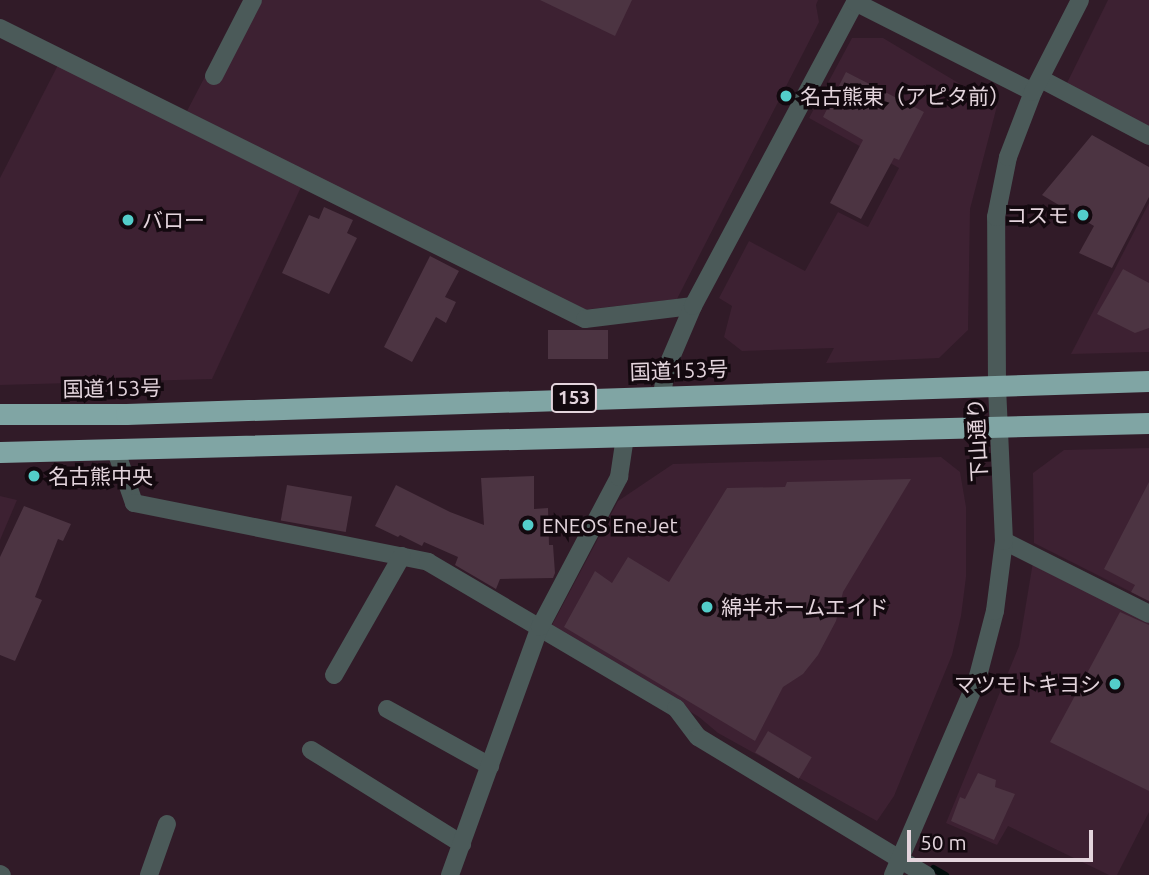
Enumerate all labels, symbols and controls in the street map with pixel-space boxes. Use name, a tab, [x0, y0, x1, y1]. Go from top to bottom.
place label: 名古熊東（アピタ前）	[800, 83, 1010, 109]
marker: 名古熊東（アピタ前）	[778, 88, 794, 104]
place label: コスモ	[1006, 202, 1069, 228]
place label: バロー	[142, 207, 205, 233]
marker: コスモ	[1075, 207, 1091, 223]
marker: バロー	[120, 212, 136, 228]
street label: 国道153号	[629, 356, 729, 384]
street label: 国道153号	[63, 375, 161, 401]
road number: 153	[550, 382, 598, 414]
street label: 下山通り	[962, 397, 992, 483]
place label: 名古熊中央	[48, 463, 153, 489]
marker: 名古熊中央	[26, 468, 42, 484]
place label: ENEOS EneJet	[542, 512, 678, 538]
marker: ENEOS EneJet	[520, 517, 536, 533]
place label: 綿半ホームエイド	[721, 594, 889, 620]
marker: 綿半ホームエイド	[699, 599, 715, 615]
place label: マツモトキヨシ	[954, 671, 1101, 697]
marker: マツモトキヨシ	[1107, 676, 1123, 692]
scale bar	[911, 816, 1096, 860]
text: 50 m	[920, 830, 967, 854]

